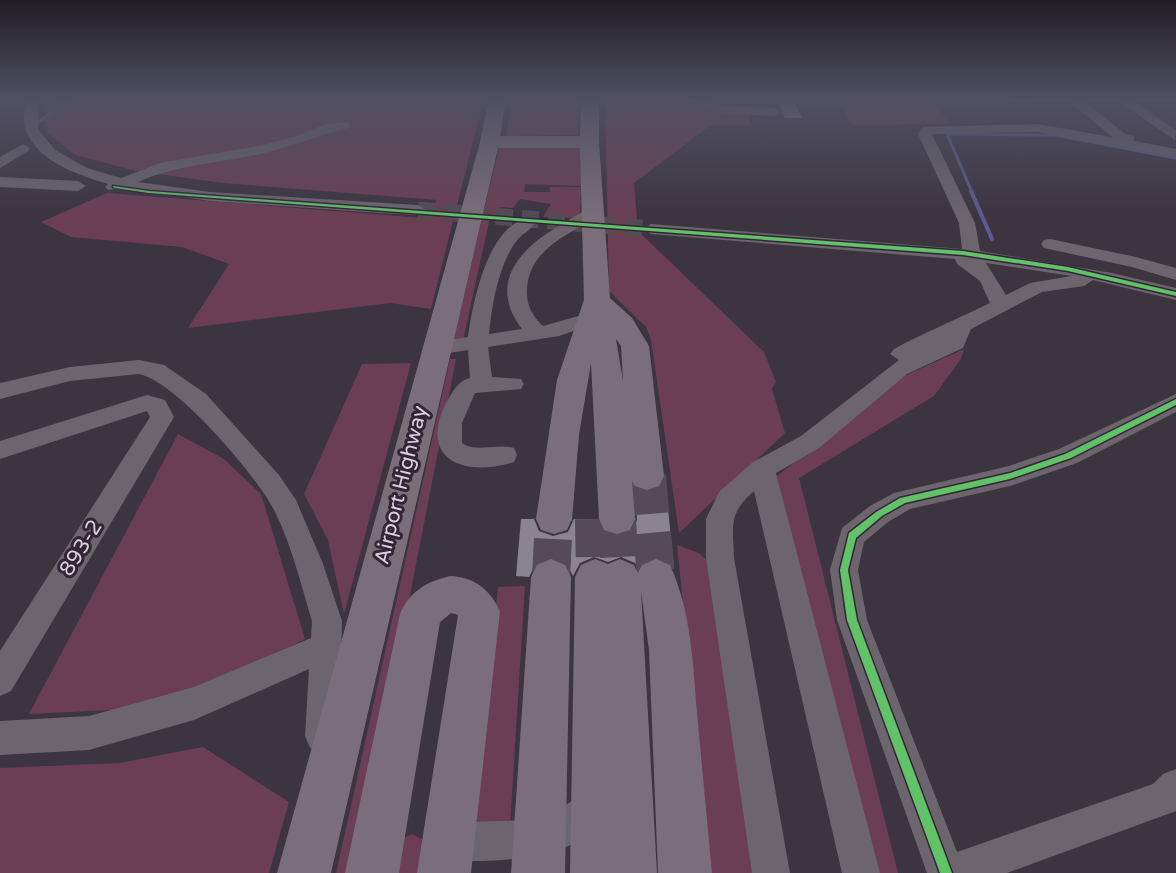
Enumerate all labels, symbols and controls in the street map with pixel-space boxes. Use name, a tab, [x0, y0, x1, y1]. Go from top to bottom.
street label: Airport Highway	[369, 403, 433, 567]
street label: 893-2	[54, 515, 108, 581]

